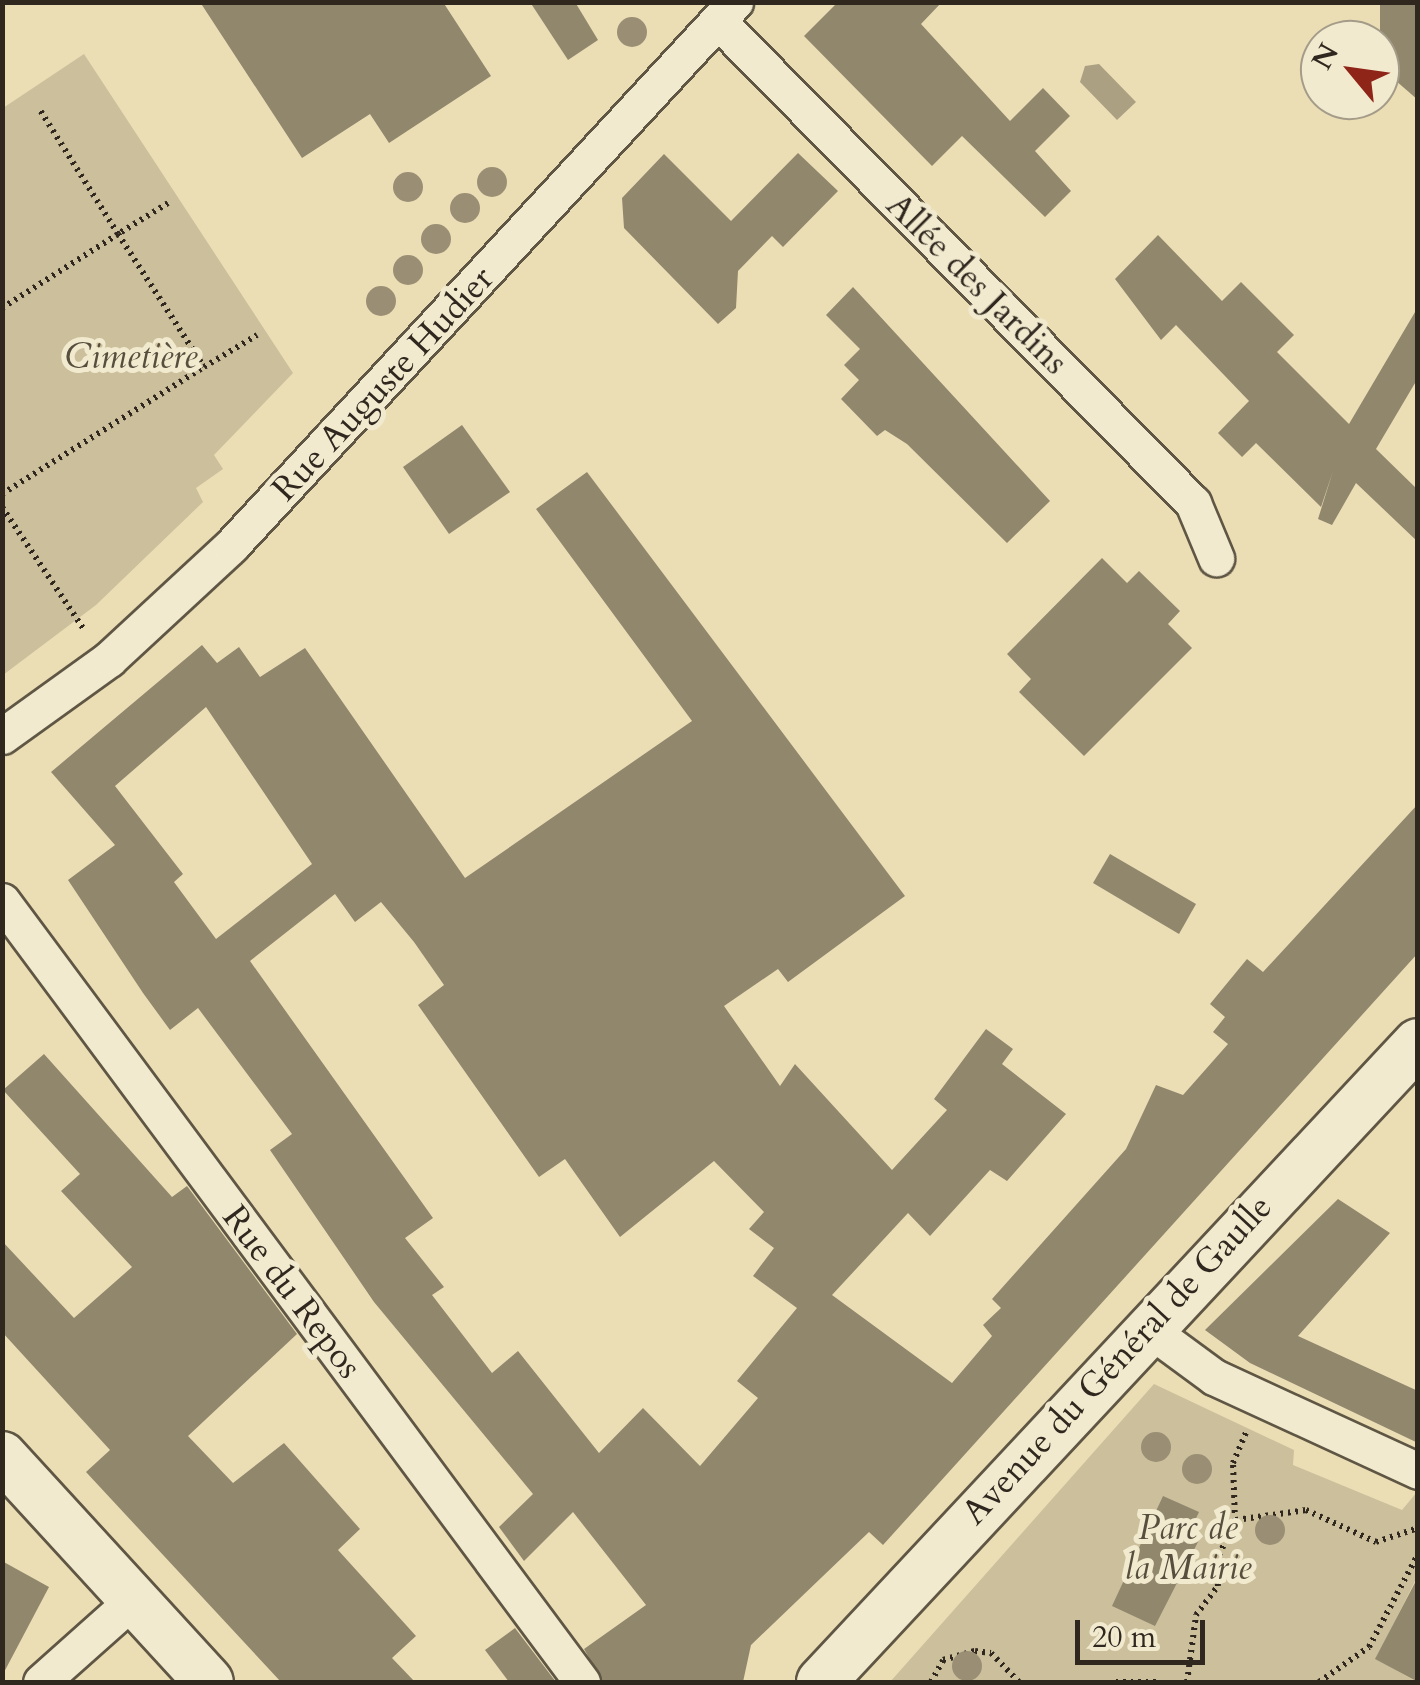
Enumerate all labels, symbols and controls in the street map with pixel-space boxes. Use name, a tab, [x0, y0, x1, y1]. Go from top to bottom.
north arrow	[1300, 20, 1400, 120]
text: N	[1303, 37, 1348, 76]
street label: Allée des Jardins	[878, 185, 1076, 383]
street label: Rue Auguste Hudier	[264, 258, 502, 510]
park label: Cimetière	[65, 336, 197, 378]
street label: Avenue du Général de Gaulle	[953, 1186, 1281, 1534]
street label: Rue du Repos	[213, 1197, 371, 1387]
park label: Parc de la Mairie	[1125, 1507, 1251, 1589]
scale bar	[1080, 1600, 1210, 1662]
text: 20 m	[1092, 1617, 1156, 1658]

